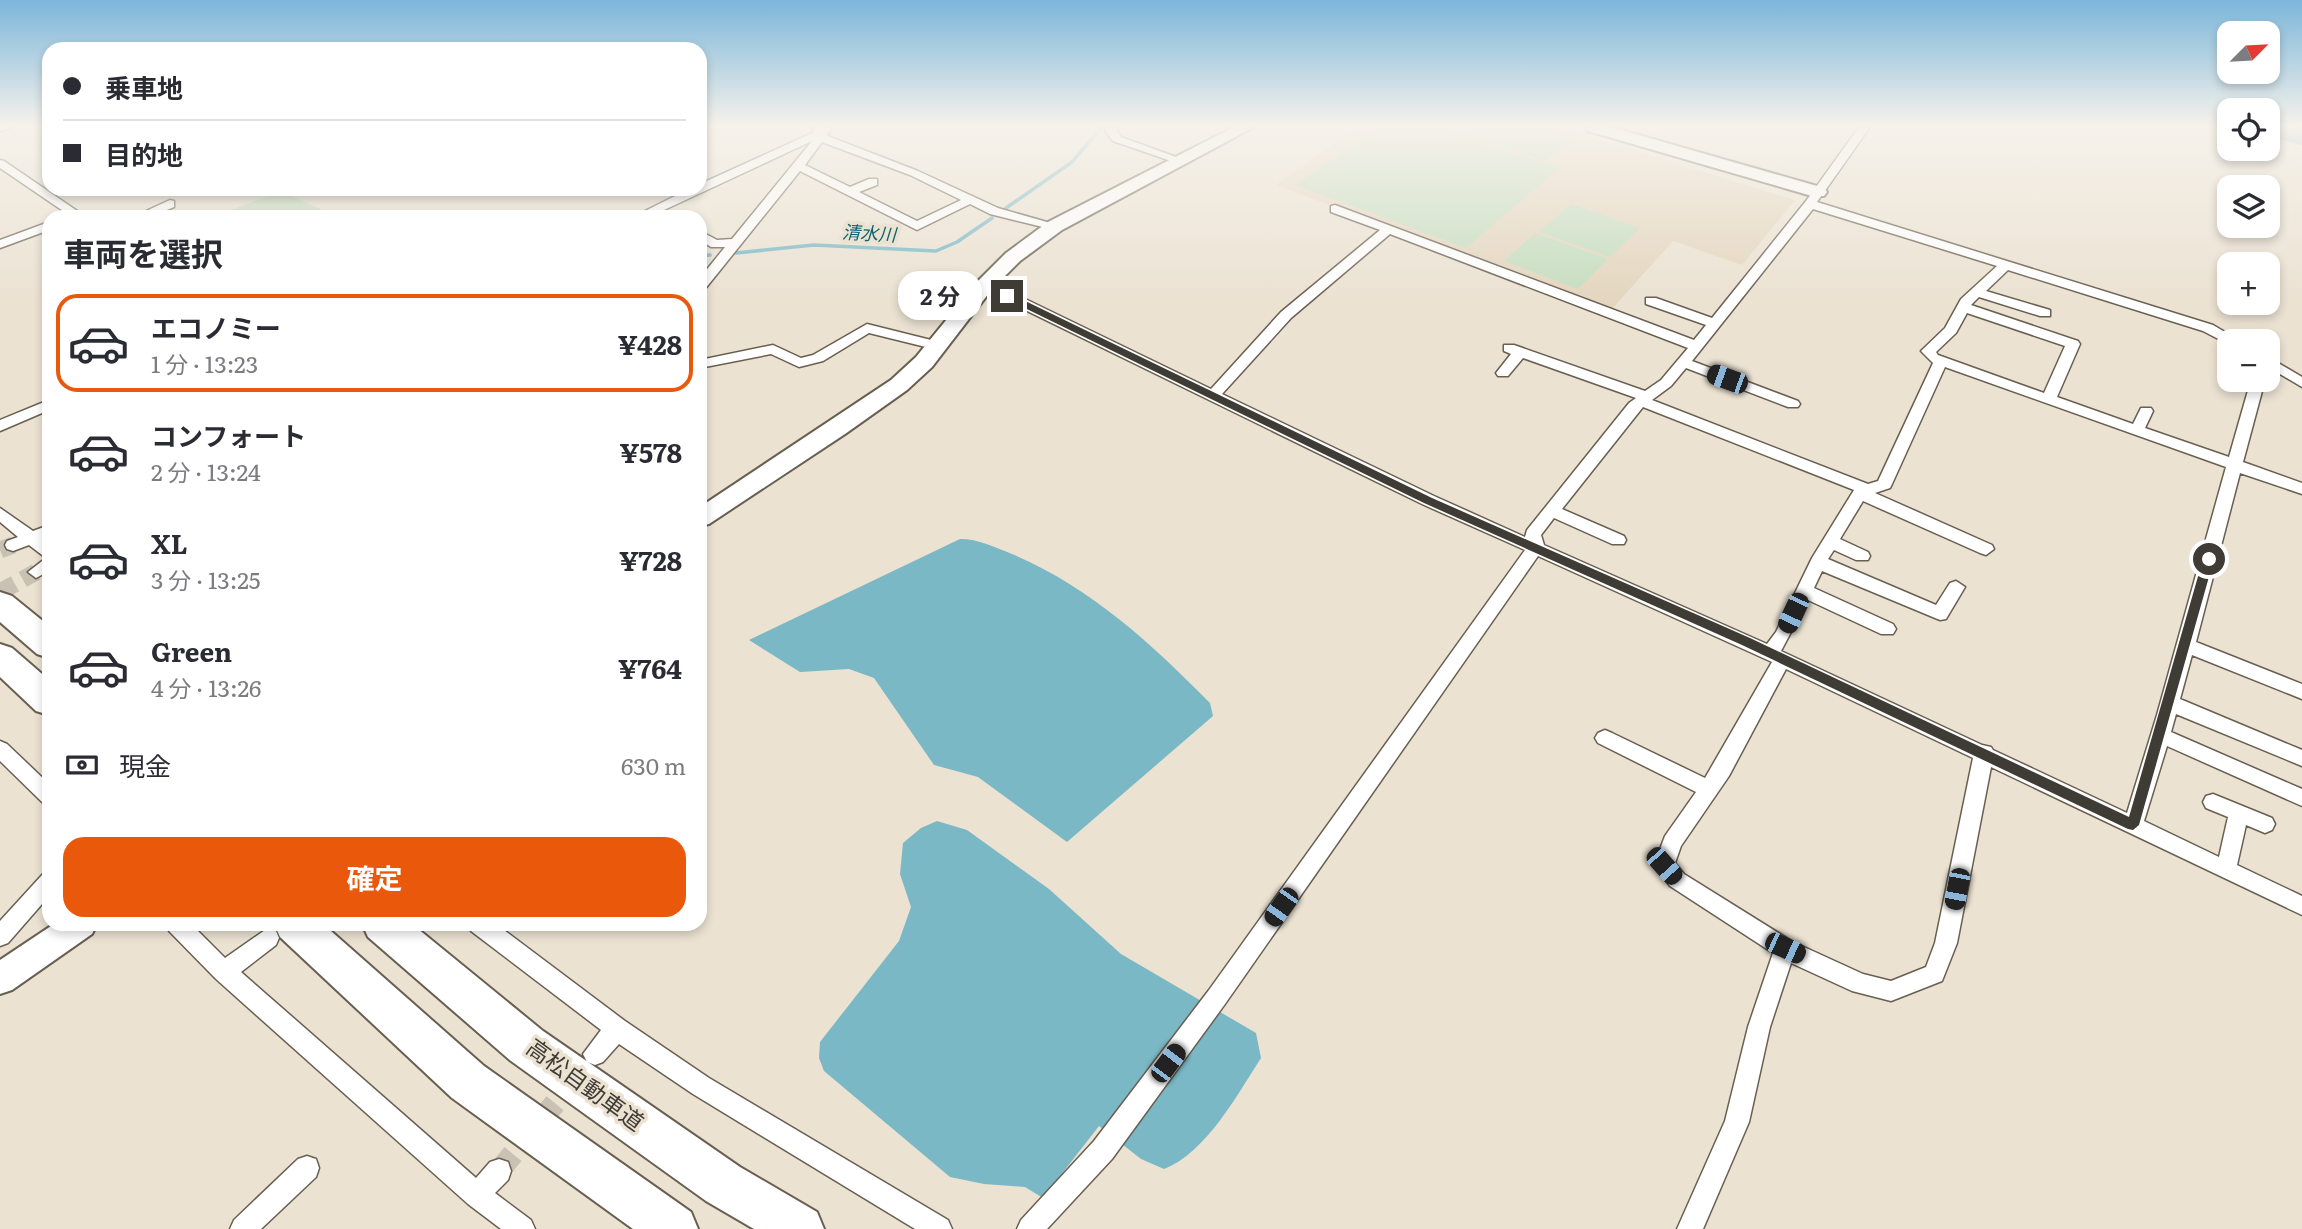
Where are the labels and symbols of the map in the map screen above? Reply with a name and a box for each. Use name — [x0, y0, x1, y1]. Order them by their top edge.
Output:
north arrow — [2217, 21, 2280, 84]
water label: 清水川 — [841, 218, 899, 248]
callout: 2 分 — [898, 272, 982, 320]
route end — [991, 280, 1023, 312]
car — [1704, 362, 1751, 396]
route start — [2193, 543, 2225, 575]
car — [1775, 590, 1812, 636]
car — [1643, 843, 1686, 889]
car — [1943, 866, 1972, 912]
car — [1261, 884, 1302, 930]
car — [1762, 930, 1809, 966]
street label: 高松自動車道 — [520, 1029, 652, 1138]
car — [1147, 1040, 1190, 1086]

